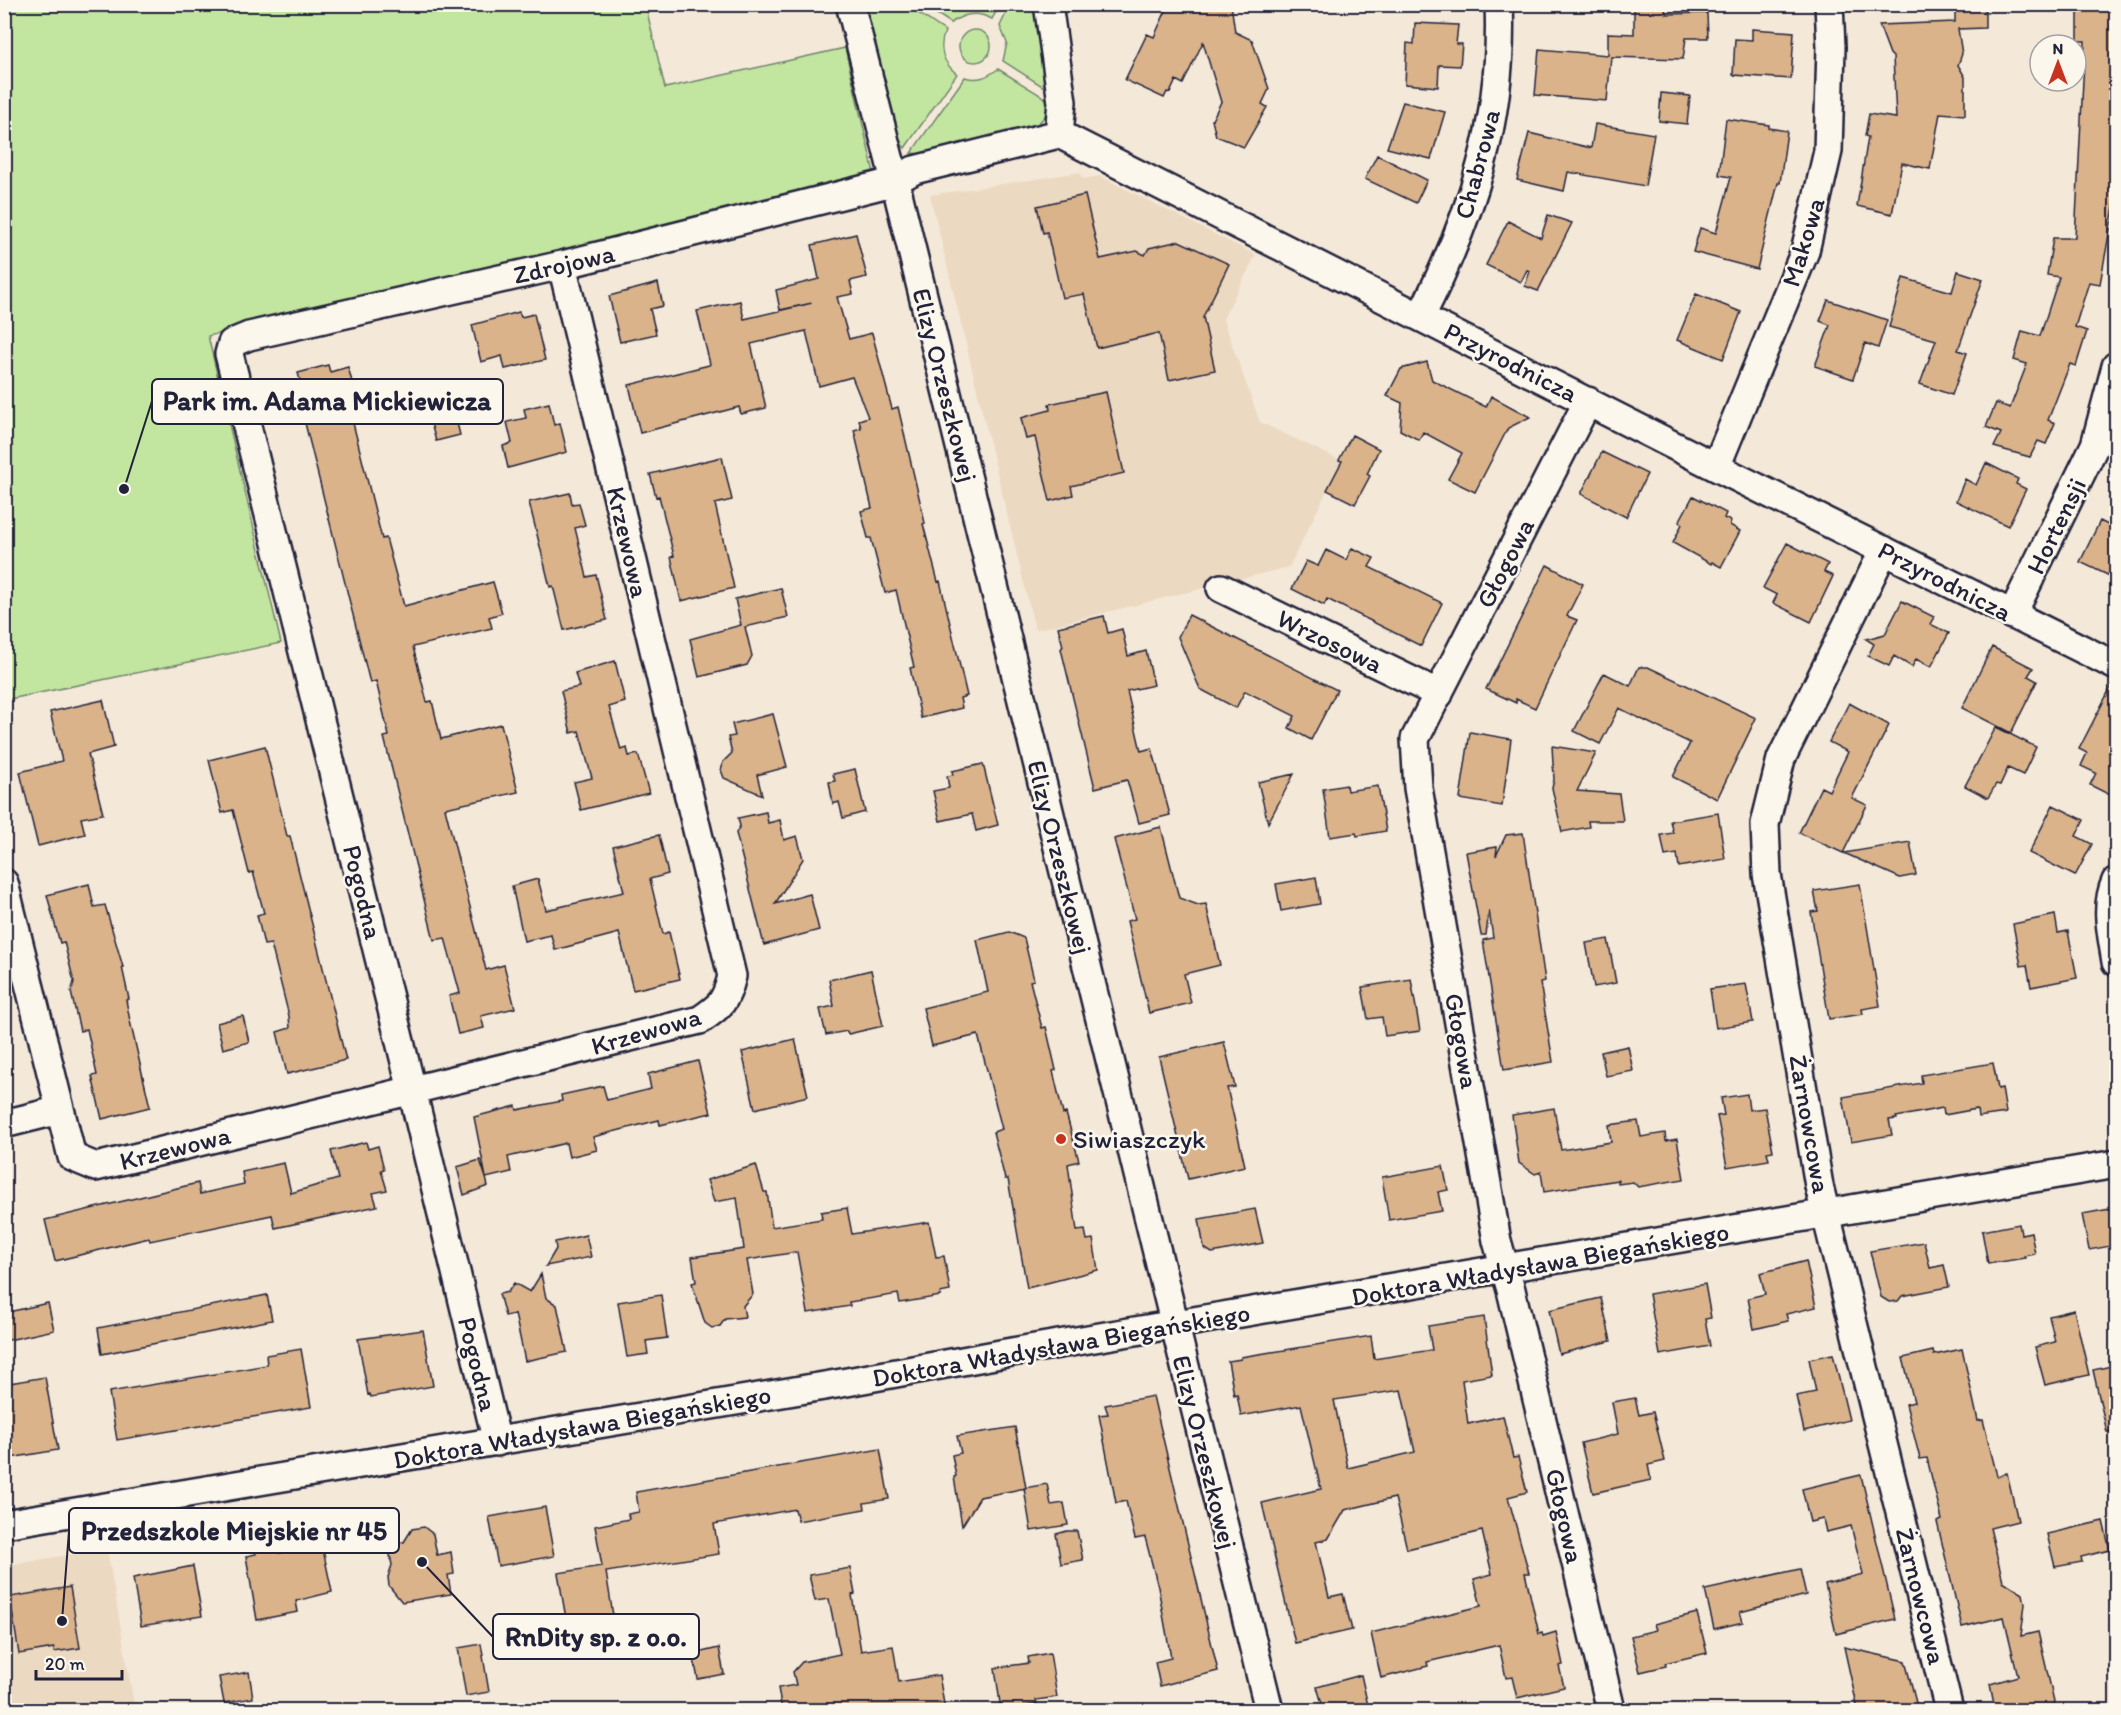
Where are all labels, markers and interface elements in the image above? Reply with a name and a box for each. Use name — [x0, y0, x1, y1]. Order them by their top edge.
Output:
north arrow — [2028, 33, 2088, 93]
text: N — [2053, 39, 2063, 58]
street label: Chabrowa — [1447, 105, 1507, 222]
street label: Makowa — [1774, 193, 1832, 291]
street label: Zdrojowa — [510, 237, 618, 291]
street label: Elizy Orzeszkowej — [905, 285, 985, 485]
street label: Przyrodnicza — [1439, 315, 1584, 410]
callout: Park im. Adama Mickiewicza — [152, 379, 503, 424]
text: Park im. Adama Mickiewicza — [163, 384, 492, 417]
street label: Hortensji — [2019, 473, 2093, 579]
street label: Krzewowa — [600, 483, 656, 601]
street label: Głogowa — [1469, 512, 1541, 613]
street label: Przyrodnicza — [1873, 534, 2018, 629]
street label: Wrzosowa — [1272, 602, 1389, 681]
street label: Elizy Orzeszkowej — [1020, 757, 1100, 957]
street label: Pogodna — [336, 842, 390, 943]
street label: Głogowa — [1438, 991, 1486, 1092]
street label: Krzewowa — [587, 1000, 705, 1062]
street label: Żarnowcowa — [1782, 1052, 1838, 1196]
street label: Krzewowa — [116, 1119, 234, 1177]
place label: Siwiaszczyk — [1073, 1123, 1206, 1155]
marker: Siwiaszczyk — [1054, 1132, 1068, 1146]
street label: Doktora Władysława Biegańskiego — [1349, 1215, 1731, 1313]
street label: Doktora Władysława Biegańskiego — [870, 1296, 1252, 1394]
street label: Pogodna — [451, 1314, 505, 1415]
street label: Elizy Orzeszkowej — [1165, 1352, 1245, 1552]
street label: Doktora Władysława Biegańskiego — [391, 1378, 773, 1476]
street label: Głogowa — [1539, 1465, 1592, 1567]
callout: Przedszkole Miejskie nr 45 — [69, 1508, 399, 1553]
text: Przedszkole Miejskie nr 45 — [81, 1514, 387, 1547]
street label: Żarnowcowa — [1889, 1524, 1954, 1668]
callout: RnDity sp. z o.o. — [493, 1614, 699, 1659]
text: RnDity sp. z o.o. — [505, 1620, 687, 1653]
scale bar — [36, 1643, 122, 1681]
text: 20 m — [45, 1653, 85, 1675]

